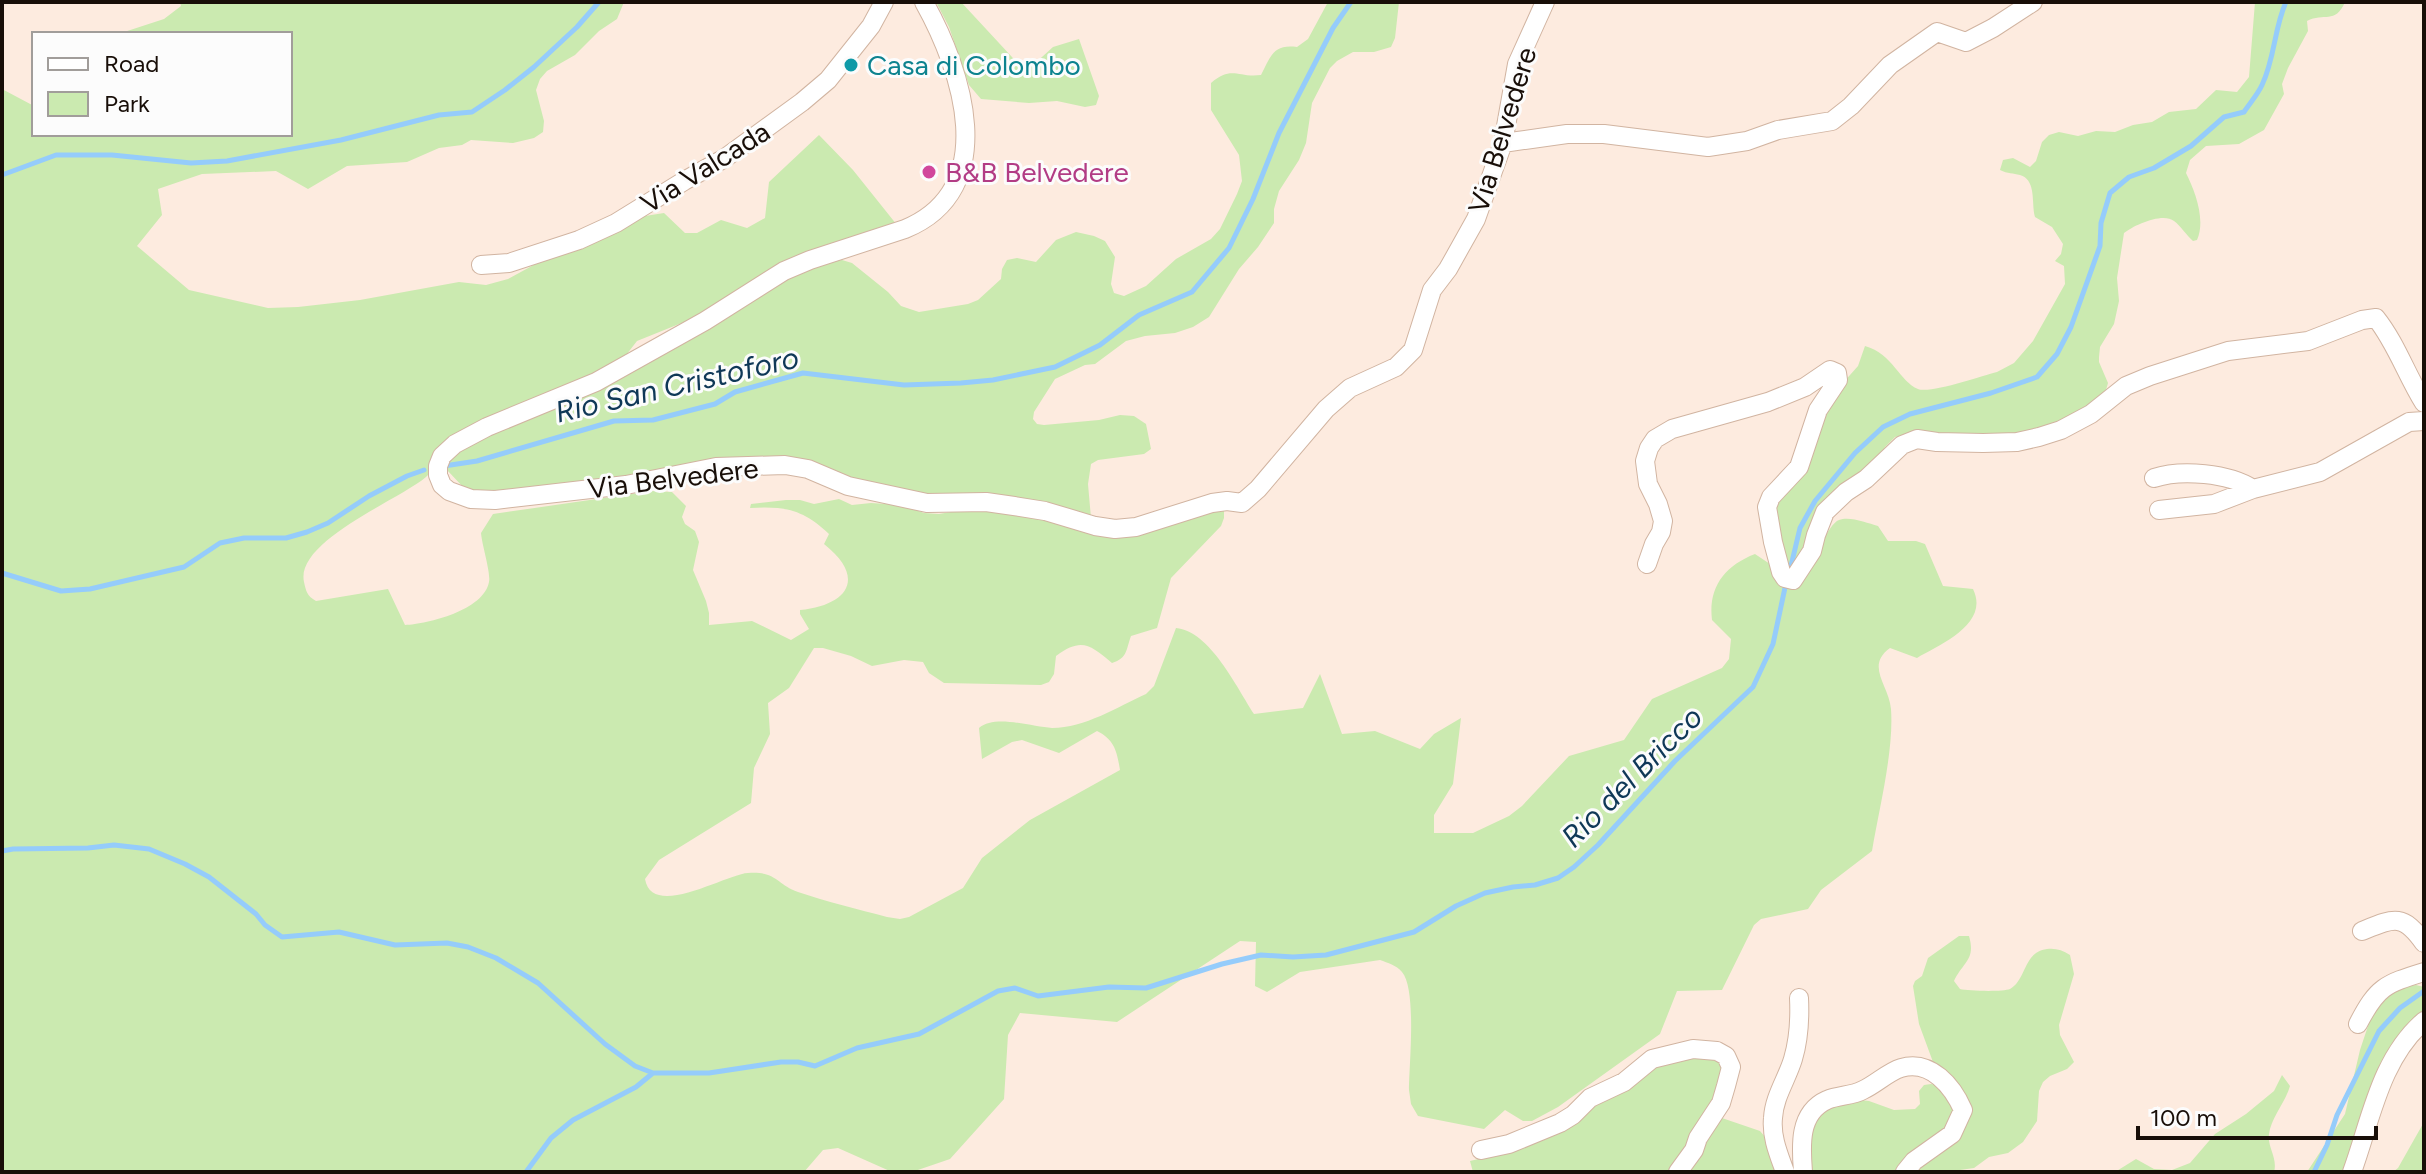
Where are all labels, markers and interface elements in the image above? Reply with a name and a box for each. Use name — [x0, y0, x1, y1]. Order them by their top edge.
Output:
legend — [32, 32, 292, 136]
street label: Via Belvedere — [1461, 43, 1543, 217]
place label: Casa di Colombo — [867, 48, 1081, 82]
text: Road — [104, 49, 159, 78]
marker: Casa di Colombo — [842, 56, 860, 74]
text: Park — [104, 89, 150, 118]
street label: Via Valcada — [634, 114, 776, 220]
place label: B&B Belvedere — [945, 155, 1129, 189]
marker: B&B Belvedere — [920, 163, 938, 181]
water label: Rio San Cristoforo — [552, 339, 802, 431]
street label: Via Belvedere — [586, 451, 760, 505]
water label: Rio del Bricco — [1553, 698, 1710, 855]
scale bar — [2138, 1090, 2376, 1140]
text: 100 m — [2150, 1103, 2217, 1132]

